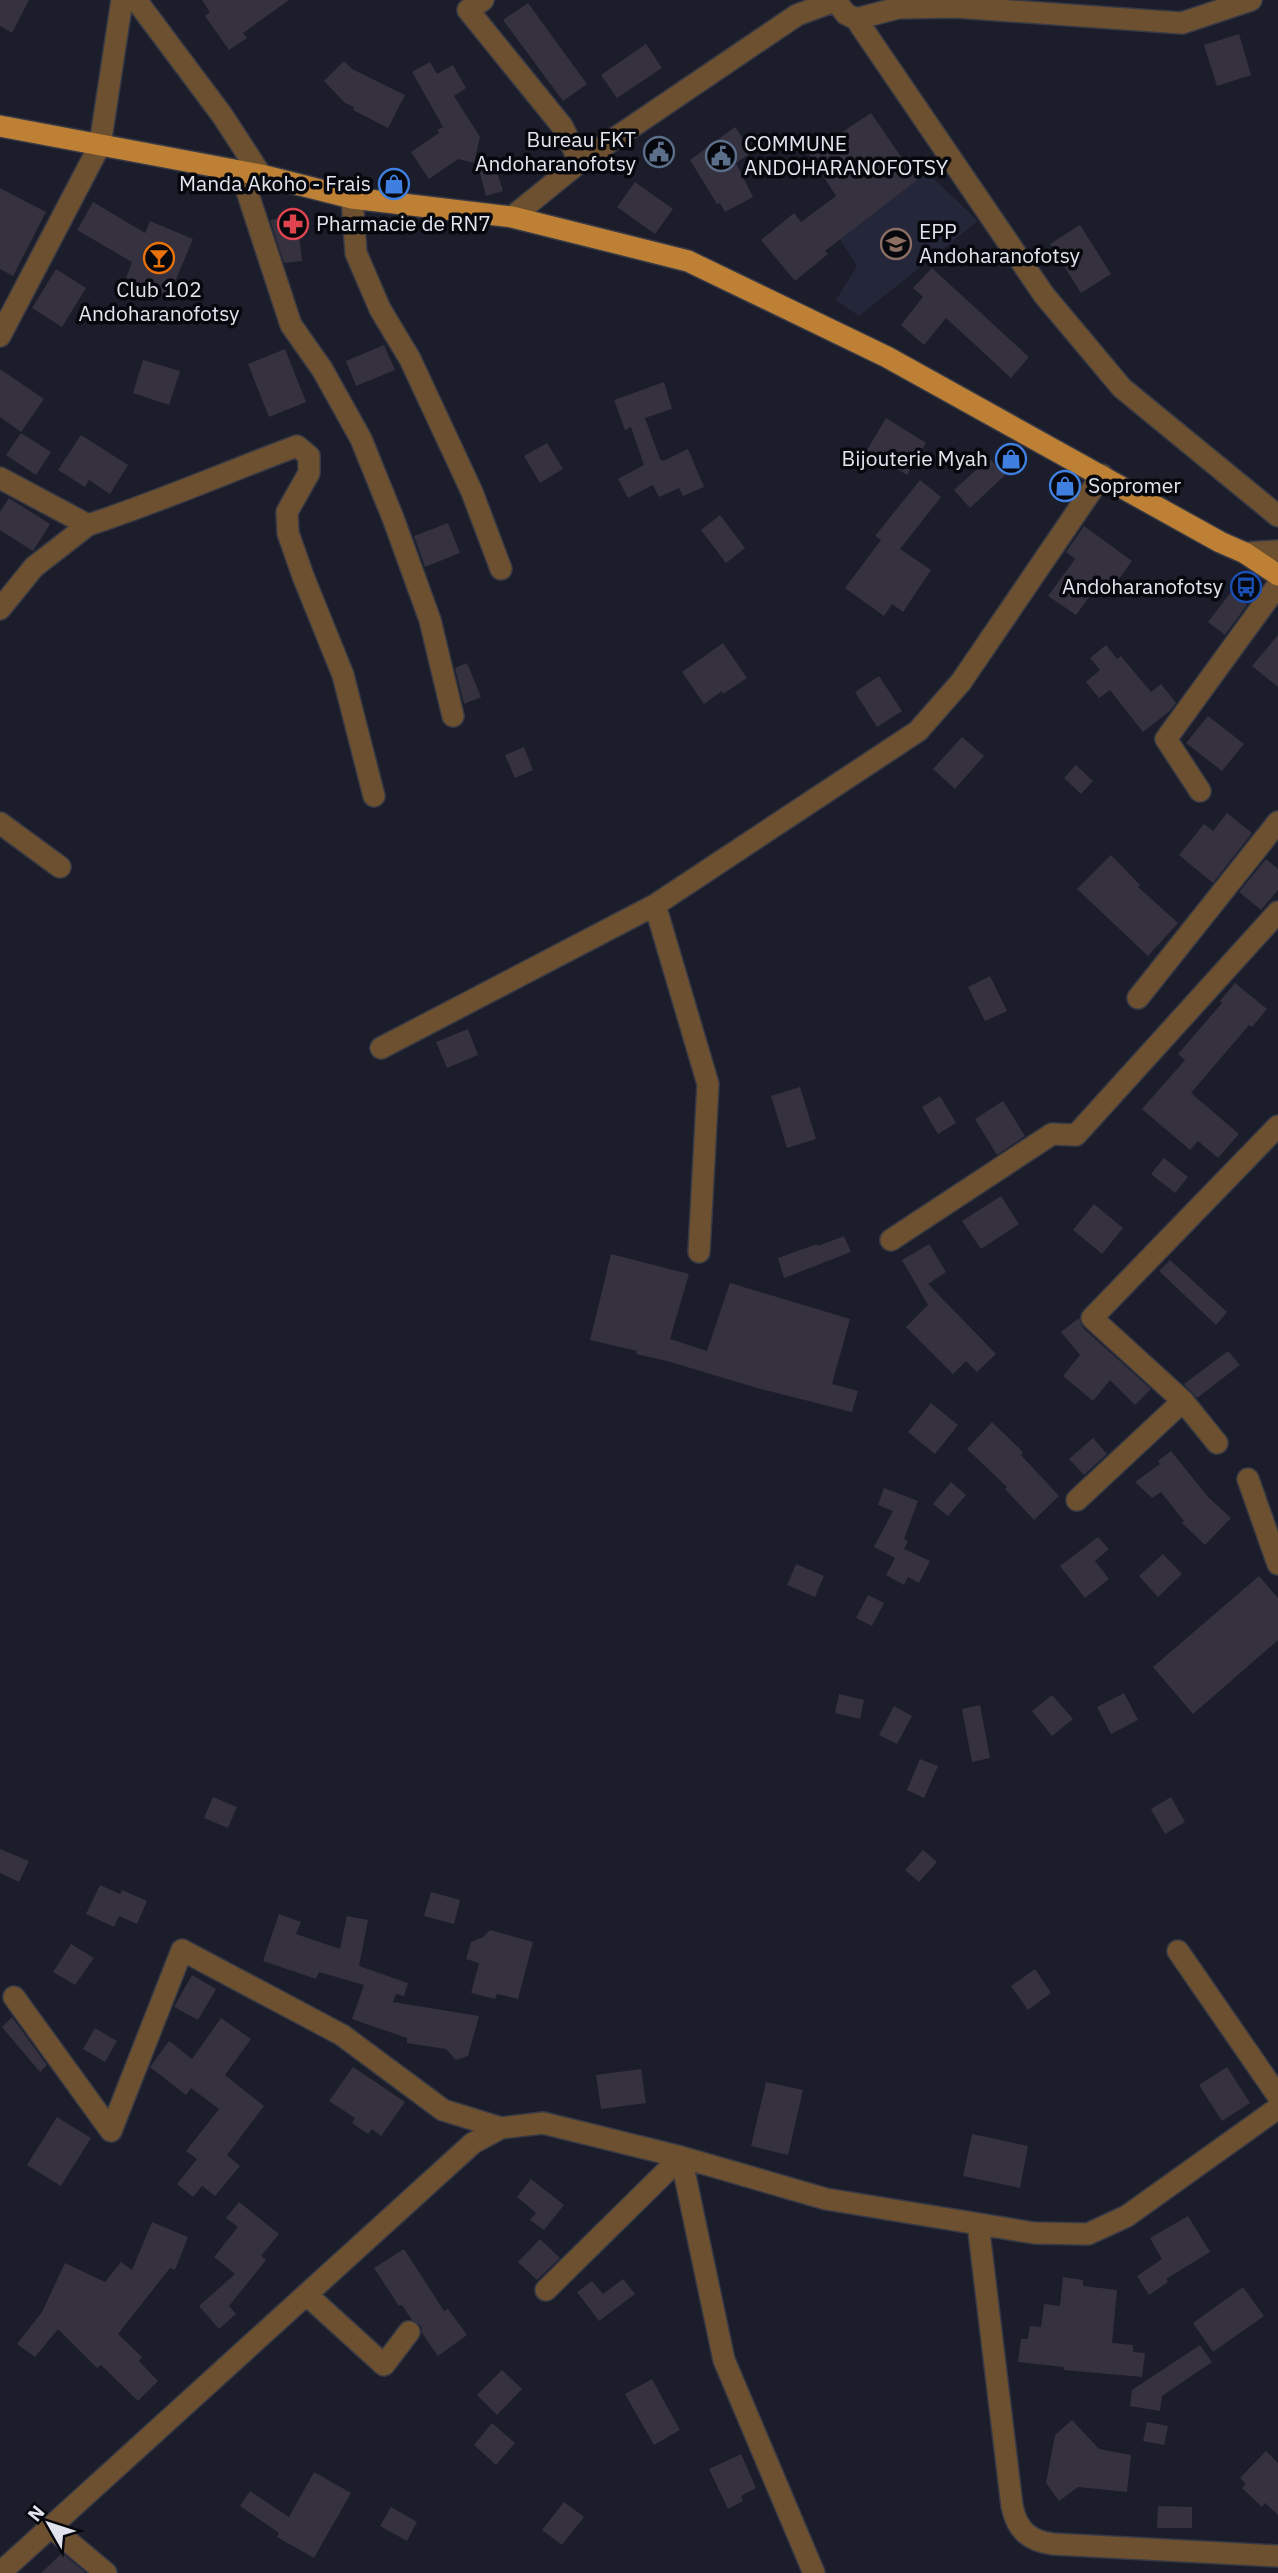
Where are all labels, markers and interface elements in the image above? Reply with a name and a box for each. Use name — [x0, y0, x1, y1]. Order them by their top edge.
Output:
place label: Bureau FKT Andoharanofotsy — [475, 125, 637, 177]
place label: COMMUNE ANDOHARANOFOTSY — [744, 129, 949, 181]
public building icon: Bureau FKT Andoharanofotsy — [642, 135, 676, 169]
public building icon: COMMUNE ANDOHARANOFOTSY — [704, 139, 738, 173]
shop icon: Manda Akoho - Frais — [377, 167, 411, 201]
place label: Manda Akoho - Frais — [179, 169, 371, 197]
pharmacy icon: Pharmacie de RN7 — [276, 207, 310, 241]
place label: Pharmacie de RN7 — [316, 209, 491, 237]
place label: EPP Andoharanofotsy — [919, 217, 1081, 269]
school or university icon: EPP Andoharanofotsy — [879, 227, 913, 261]
bar icon: Club 102 Andoharanofotsy — [142, 241, 176, 275]
place label: Club 102 Andoharanofotsy — [78, 275, 240, 327]
shop icon: Bijouterie Myah — [994, 442, 1028, 476]
place label: Bijouterie Myah — [841, 444, 988, 472]
shop icon: Sopromer — [1048, 469, 1082, 503]
place label: Sopromer — [1088, 471, 1181, 499]
bus stop icon: Andoharanofotsy — [1229, 570, 1263, 604]
place label: Andoharanofotsy — [1062, 572, 1224, 600]
north arrow — [14, 2489, 84, 2559]
text: N — [22, 2500, 49, 2526]

